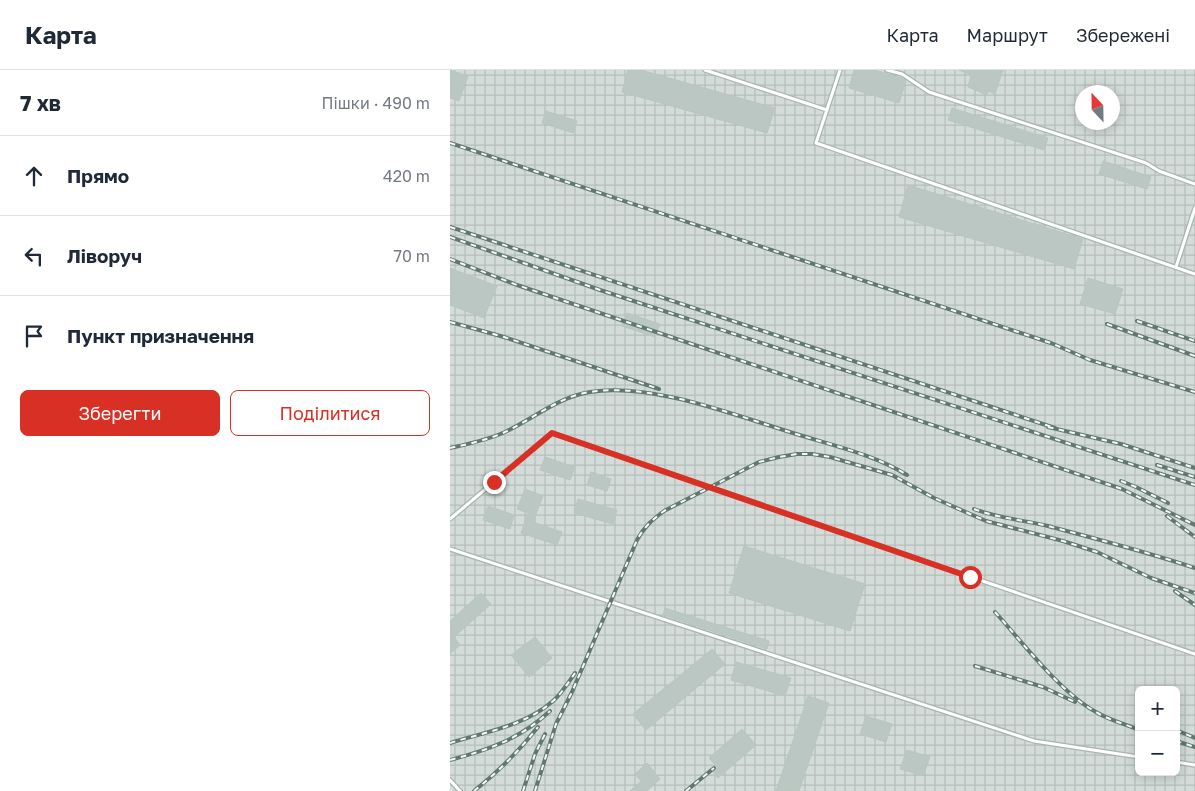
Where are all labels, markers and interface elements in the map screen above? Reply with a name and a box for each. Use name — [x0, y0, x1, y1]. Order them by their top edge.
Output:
text: Карта — [25, 20, 97, 49]
text: Карта — [886, 24, 939, 46]
text: Маршрут — [967, 24, 1048, 46]
text: Збережені — [1076, 24, 1170, 46]
north arrow — [1075, 85, 1120, 130]
text: 7 хв — [20, 90, 61, 116]
text: Пішки · 490 m — [321, 93, 430, 113]
icon: ahead — [20, 162, 48, 190]
text: Прямо — [67, 164, 129, 187]
text: 420 m — [383, 166, 430, 186]
icon: left — [20, 242, 48, 270]
text: Ліворуч — [67, 244, 142, 267]
text: 70 m — [393, 246, 430, 266]
icon: arrive — [20, 322, 48, 350]
text: Пункт призначення — [67, 324, 254, 347]
button: Зберегти — [20, 390, 220, 436]
button: Поділитися — [230, 390, 430, 436]
route end — [483, 471, 506, 494]
route start — [959, 566, 982, 589]
map controls — [1135, 686, 1180, 776]
button: + — [1135, 686, 1180, 731]
button: − — [1135, 731, 1180, 776]

